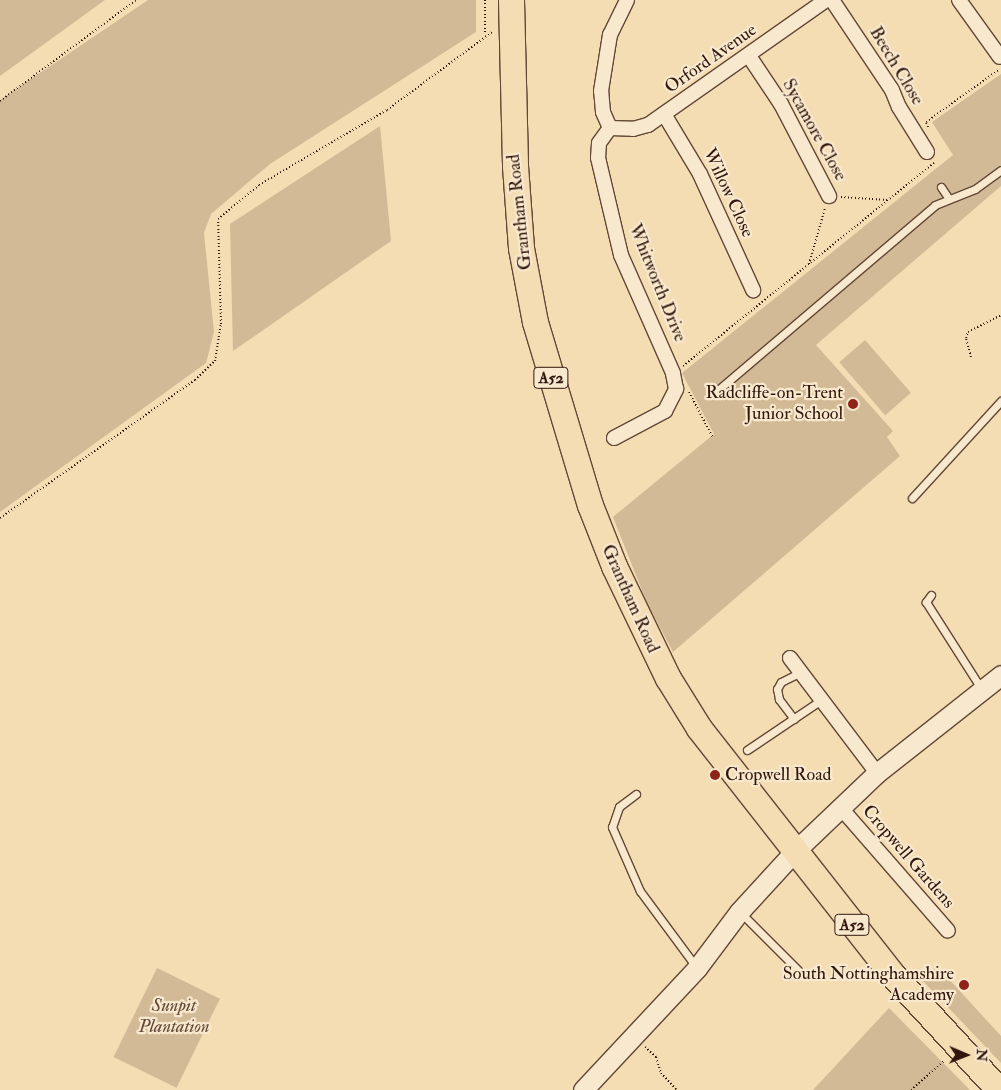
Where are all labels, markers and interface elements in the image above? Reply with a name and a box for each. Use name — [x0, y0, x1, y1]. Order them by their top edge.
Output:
street label: Orford Avenue — [661, 19, 761, 99]
street label: Beech Close — [864, 23, 928, 109]
street label: Sycamore Close — [777, 75, 851, 185]
street label: Willow Close — [698, 145, 758, 241]
street label: Grantham Road — [503, 153, 537, 271]
street label: Whitworth Drive — [624, 221, 690, 345]
road number: A52 — [532, 364, 570, 392]
place label: Radcliffe-on-Trent Junior School — [706, 383, 843, 426]
marker: Radcliffe-on-Trent Junior School — [847, 398, 859, 410]
street label: Grantham Road — [596, 541, 664, 657]
place label: Cropwell Road — [725, 764, 831, 786]
marker: Cropwell Road — [709, 769, 721, 781]
street label: Cropwell Gardens — [857, 801, 959, 913]
road number: A52 — [833, 912, 871, 938]
place label: South Nottinghamshire Academy — [783, 964, 954, 1006]
marker: South Nottinghamshire Academy — [958, 979, 970, 991]
park label: Sunpit Plantation — [139, 996, 209, 1038]
north arrow — [941, 1030, 991, 1080]
text: N — [973, 1049, 990, 1062]

